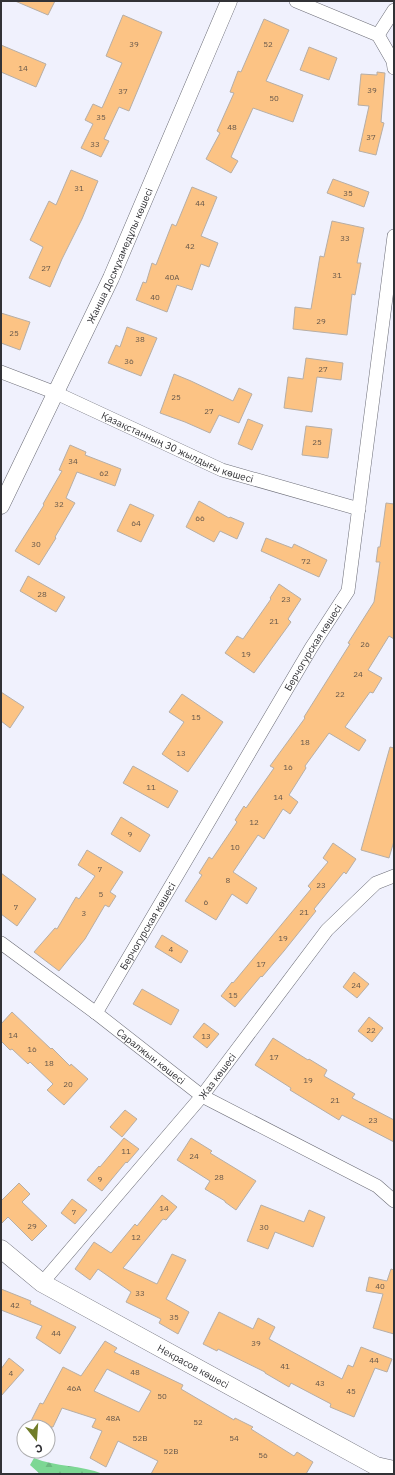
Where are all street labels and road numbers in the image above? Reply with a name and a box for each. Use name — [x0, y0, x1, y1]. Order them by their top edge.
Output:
street label: Жанша Досмұхамедұлы көшесі — [84, 186, 156, 326]
street label: Қазақстанның 30 жылдығы көшесі — [99, 409, 255, 486]
street label: Берчогурская көшесі — [281, 602, 345, 693]
street label: Берчогурская көшесі — [117, 880, 179, 972]
street label: Саралжын көшесі — [114, 1026, 188, 1087]
street label: Жаз көшесі — [196, 1051, 239, 1102]
street label: Некрасов көшесі — [155, 1342, 231, 1391]

